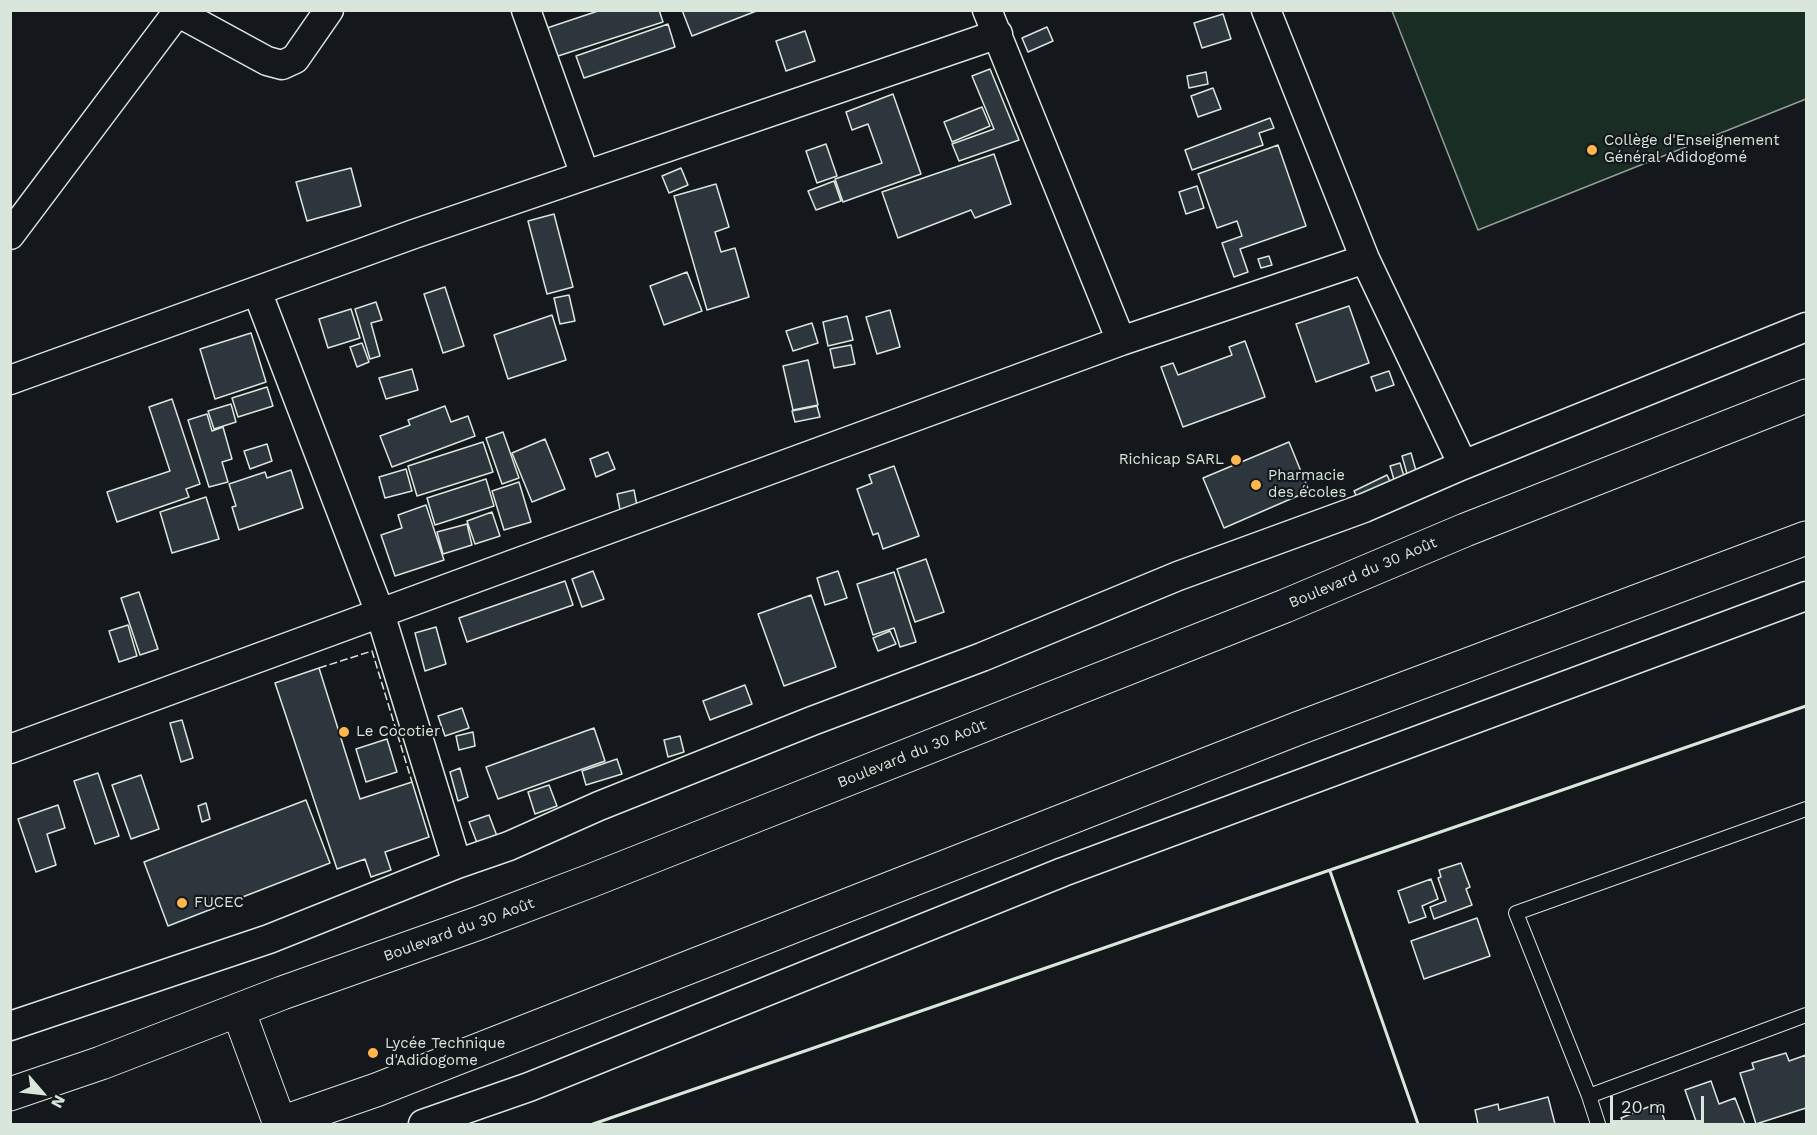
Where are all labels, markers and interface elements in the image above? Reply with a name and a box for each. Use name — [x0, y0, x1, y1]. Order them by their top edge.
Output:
place label: Collège d'Enseignement Général Adidogomé — [1604, 132, 1780, 167]
marker: Collège d'Enseignement Général Adidogomé — [1585, 143, 1599, 157]
place label: Richicap SARL — [1119, 451, 1224, 469]
marker: Richicap SARL — [1229, 453, 1243, 467]
place label: Pharmacie des écoles — [1268, 467, 1346, 502]
marker: Pharmacie des écoles — [1249, 478, 1263, 492]
street label: Boulevard du 30 Août — [1286, 534, 1440, 612]
street label: Boulevard du 30 Août — [835, 716, 989, 792]
place label: Le Cocotier — [356, 723, 440, 741]
marker: Le Cocotier — [337, 725, 351, 739]
place label: FUCEC — [194, 894, 244, 912]
street label: Boulevard du 30 Août — [381, 894, 537, 966]
marker: FUCEC — [175, 896, 189, 910]
place label: Lycée Technique d'Adidogome — [385, 1035, 506, 1070]
marker: Lycée Technique d'Adidogome — [366, 1046, 380, 1060]
north arrow — [12, 1063, 72, 1123]
scale bar — [1613, 1084, 1708, 1122]
text: N — [47, 1092, 70, 1111]
text: 20 m — [1621, 1096, 1666, 1117]

